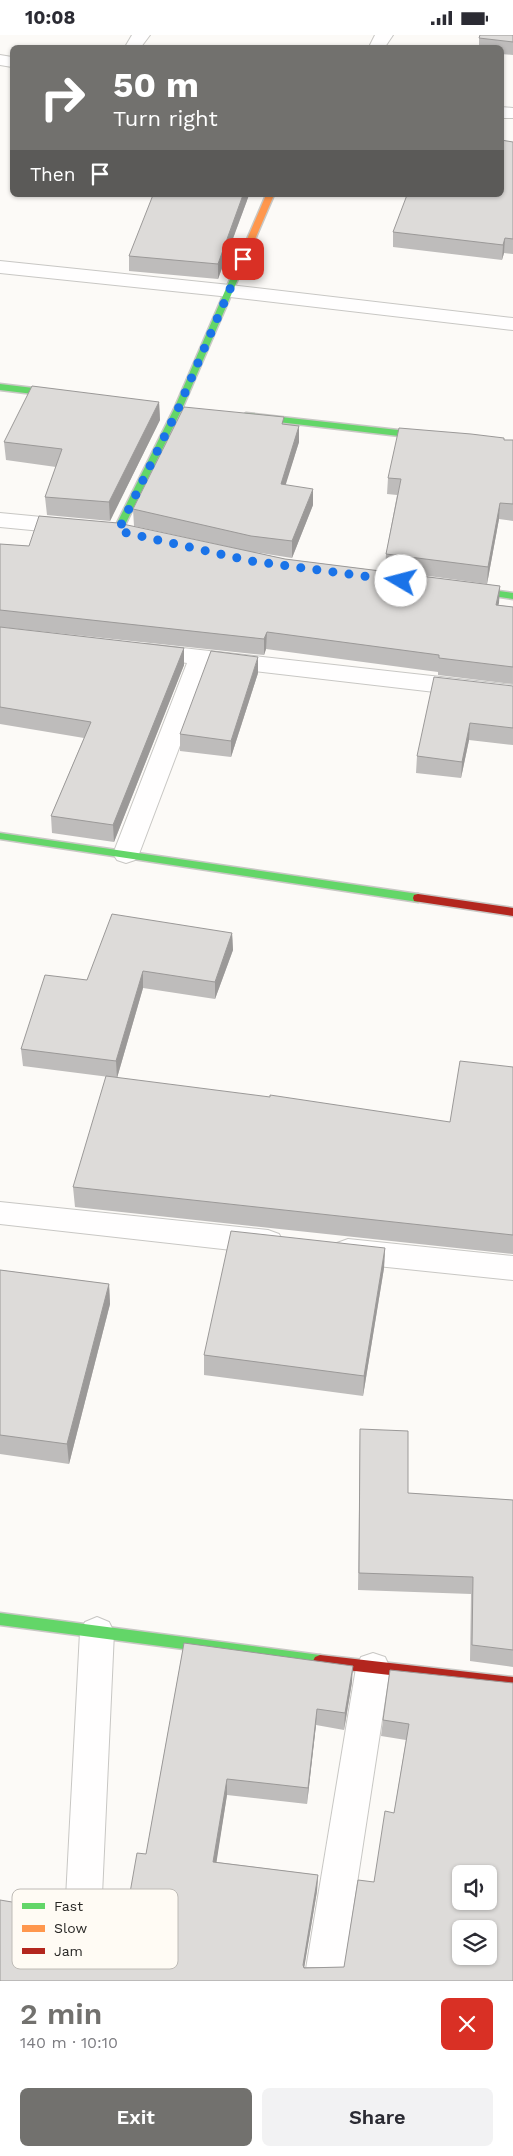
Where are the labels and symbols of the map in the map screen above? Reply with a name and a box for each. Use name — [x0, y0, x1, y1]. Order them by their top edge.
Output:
pin — [222, 238, 264, 280]
position arrow — [374, 554, 426, 606]
legend — [12, 1889, 178, 1969]
text: Fast — [54, 1898, 83, 1914]
text: Slow — [54, 1920, 87, 1936]
text: Jam — [54, 1943, 83, 1959]

